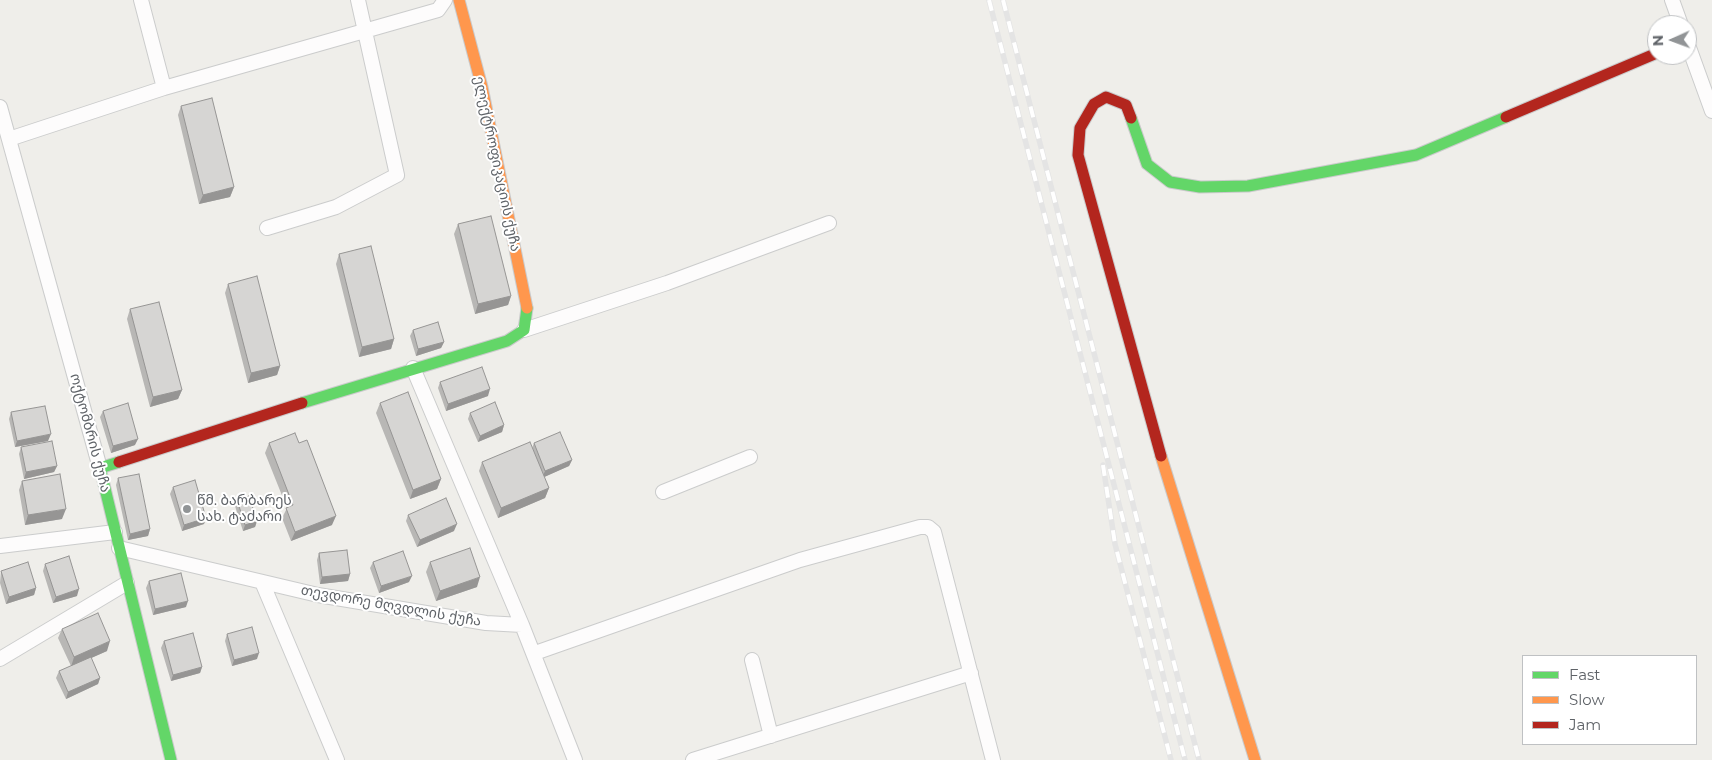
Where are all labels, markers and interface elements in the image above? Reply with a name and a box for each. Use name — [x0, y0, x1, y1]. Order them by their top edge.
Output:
north arrow — [1647, 15, 1697, 65]
text: N — [1649, 35, 1667, 46]
street label: ელექტროფიკაციის ქუჩა — [470, 75, 524, 253]
street label: ოქტომბრის ქუჩა — [66, 372, 114, 494]
place label: წმ. ბარბარეს სახ. ტაძარი — [197, 493, 292, 526]
marker: წმ. ბარბარეს სახ. ტაძარი — [181, 503, 193, 515]
street label: თევდორე მღვდლის ქუჩა — [299, 582, 483, 630]
legend — [1522, 655, 1697, 745]
text: Fast — [1569, 665, 1600, 684]
text: Slow — [1569, 690, 1605, 709]
text: Jam — [1569, 715, 1601, 734]

